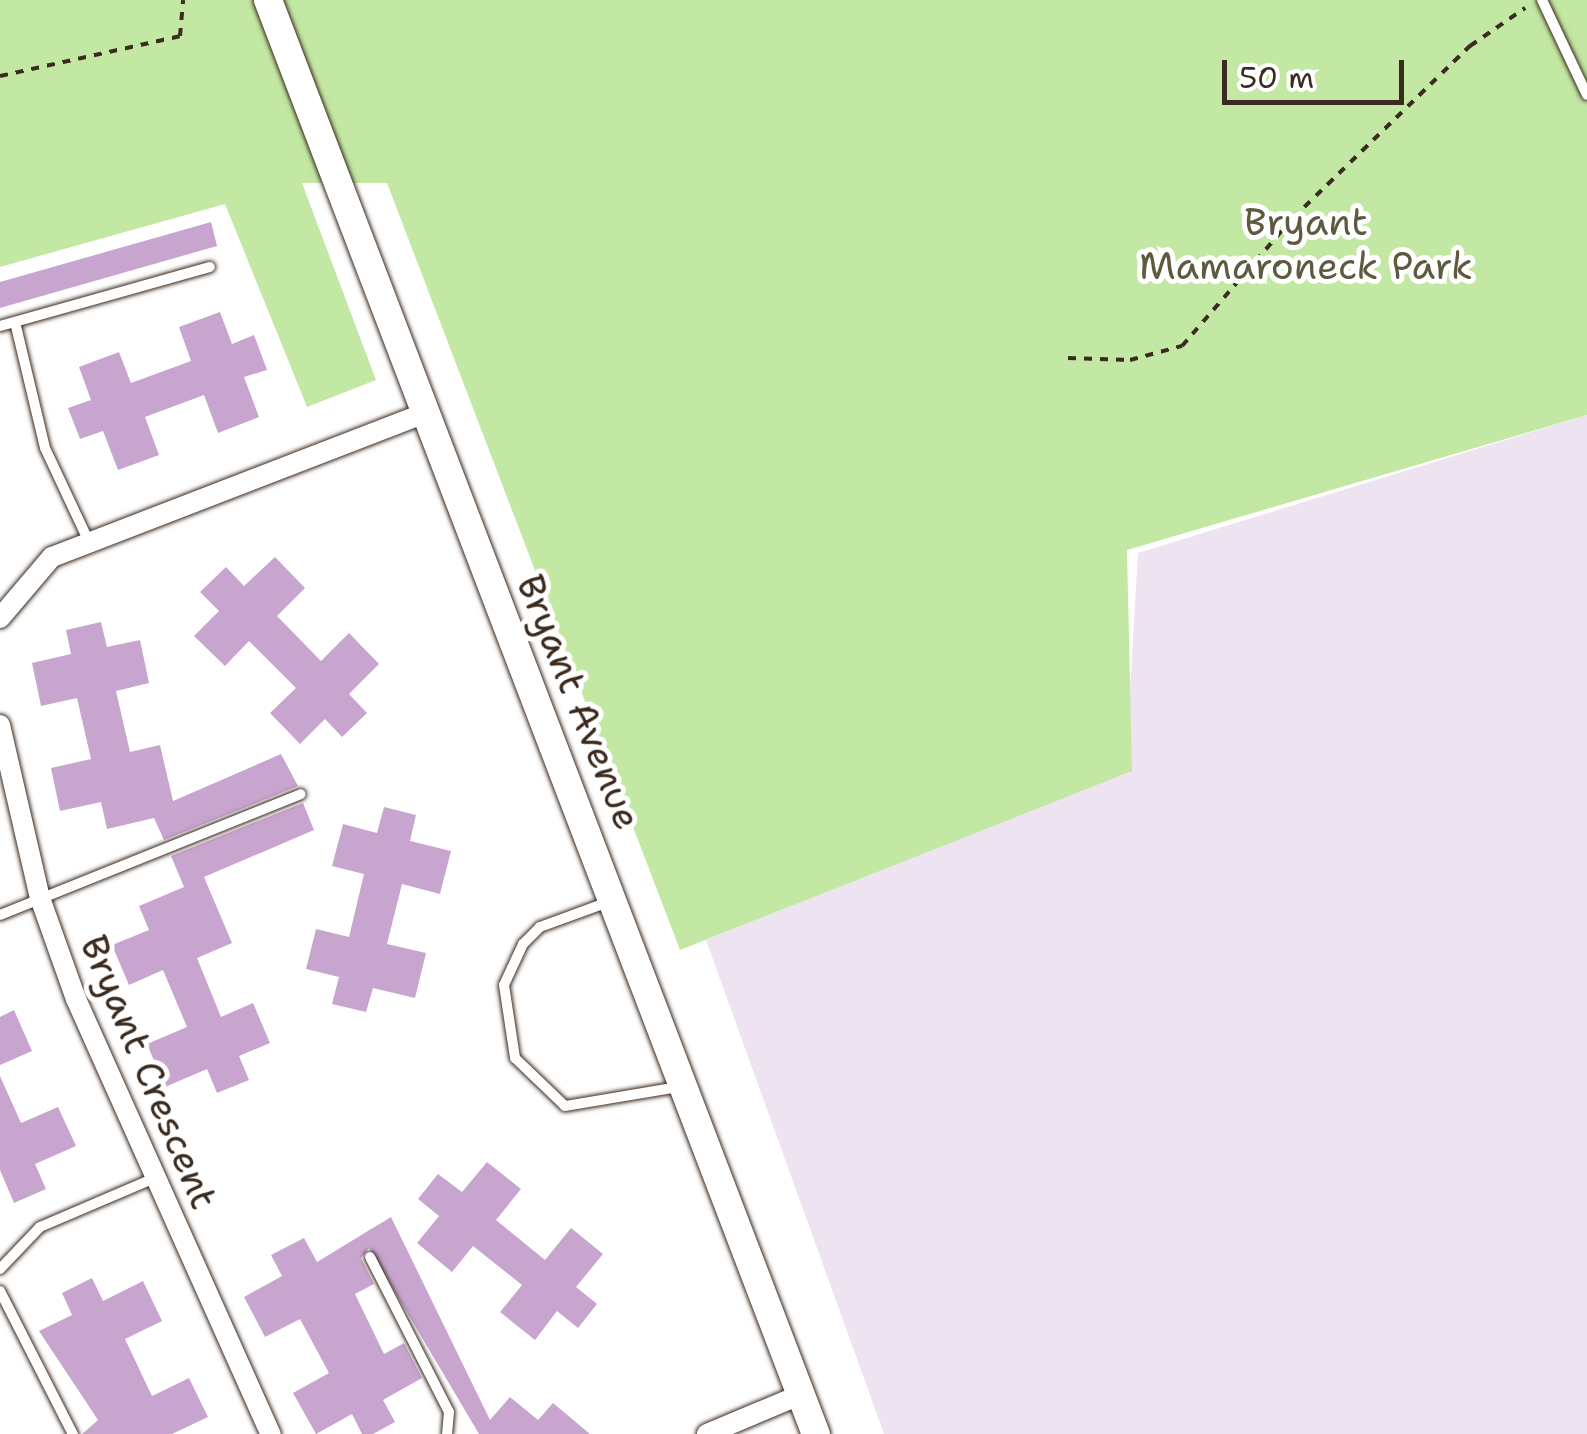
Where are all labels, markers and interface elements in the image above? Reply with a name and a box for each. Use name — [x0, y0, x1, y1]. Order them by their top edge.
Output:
scale bar — [1227, 40, 1410, 102]
text: 50 m — [1239, 57, 1314, 98]
park label: Bryant Mamaroneck Park — [1139, 199, 1473, 288]
street label: Bryant Avenue — [507, 568, 651, 836]
street label: Bryant Crescent — [71, 928, 227, 1216]

